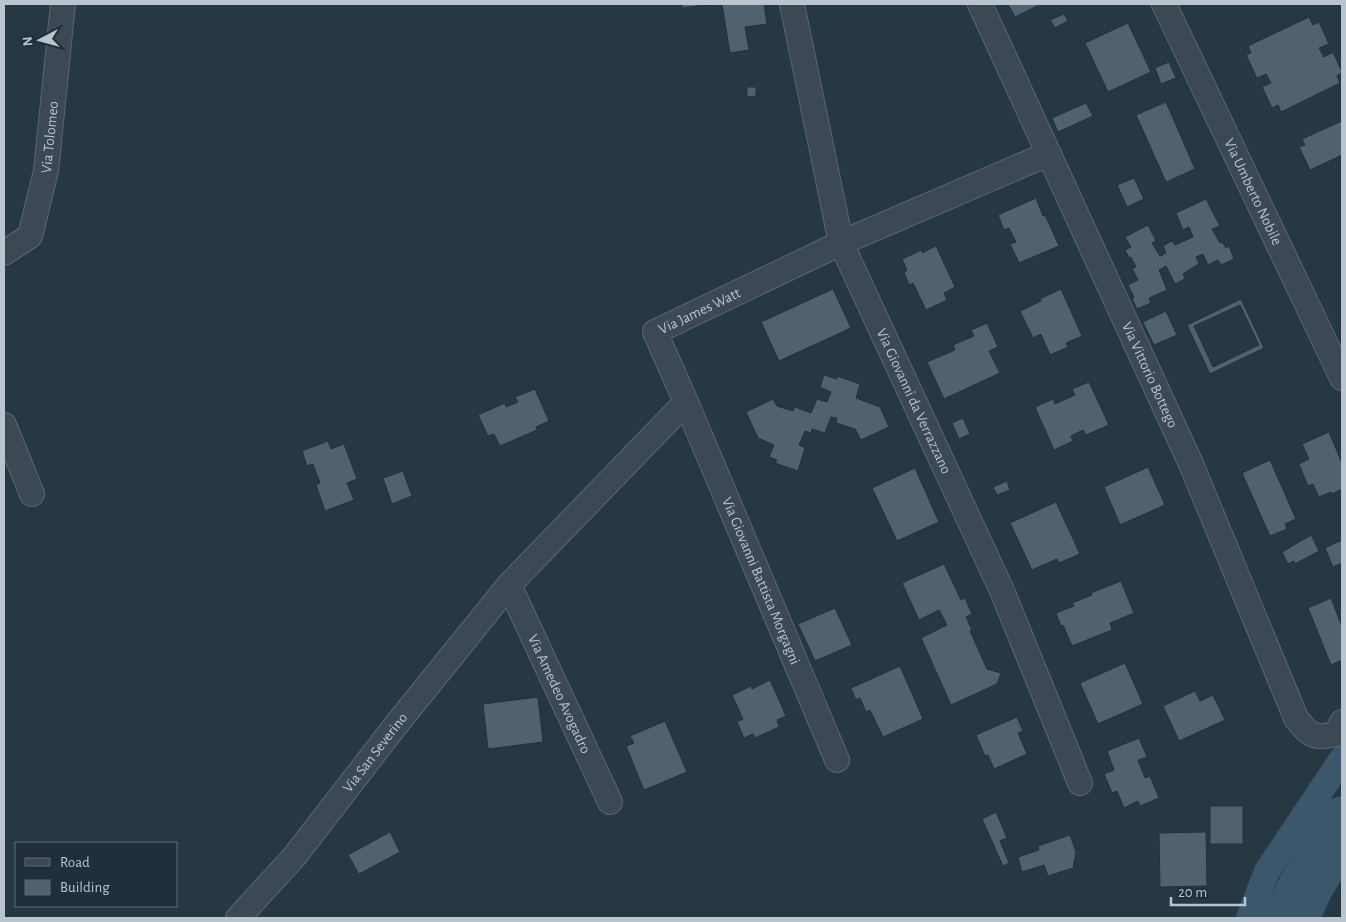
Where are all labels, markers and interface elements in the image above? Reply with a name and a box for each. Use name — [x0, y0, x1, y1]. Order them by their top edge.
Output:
north arrow — [15, 15, 65, 65]
text: N — [21, 36, 36, 47]
street label: Via Tolomeo — [38, 100, 61, 174]
street label: Via Umberto Nobile — [1222, 136, 1285, 247]
street label: Via James Watt — [656, 285, 743, 337]
street label: Via Vittorio Bottego — [1119, 320, 1181, 430]
street label: Via Giovanni da Verrazzano — [874, 326, 954, 476]
street label: Via Giovanni Battista Morgagni — [719, 495, 803, 667]
street label: Via Amedeo Avogadro — [526, 632, 594, 756]
street label: Via San Severino — [340, 710, 410, 795]
legend — [15, 842, 178, 907]
text: Road — [60, 855, 90, 870]
scale bar — [1171, 874, 1245, 906]
text: Building — [60, 880, 110, 895]
text: 20 m — [1178, 885, 1207, 900]

